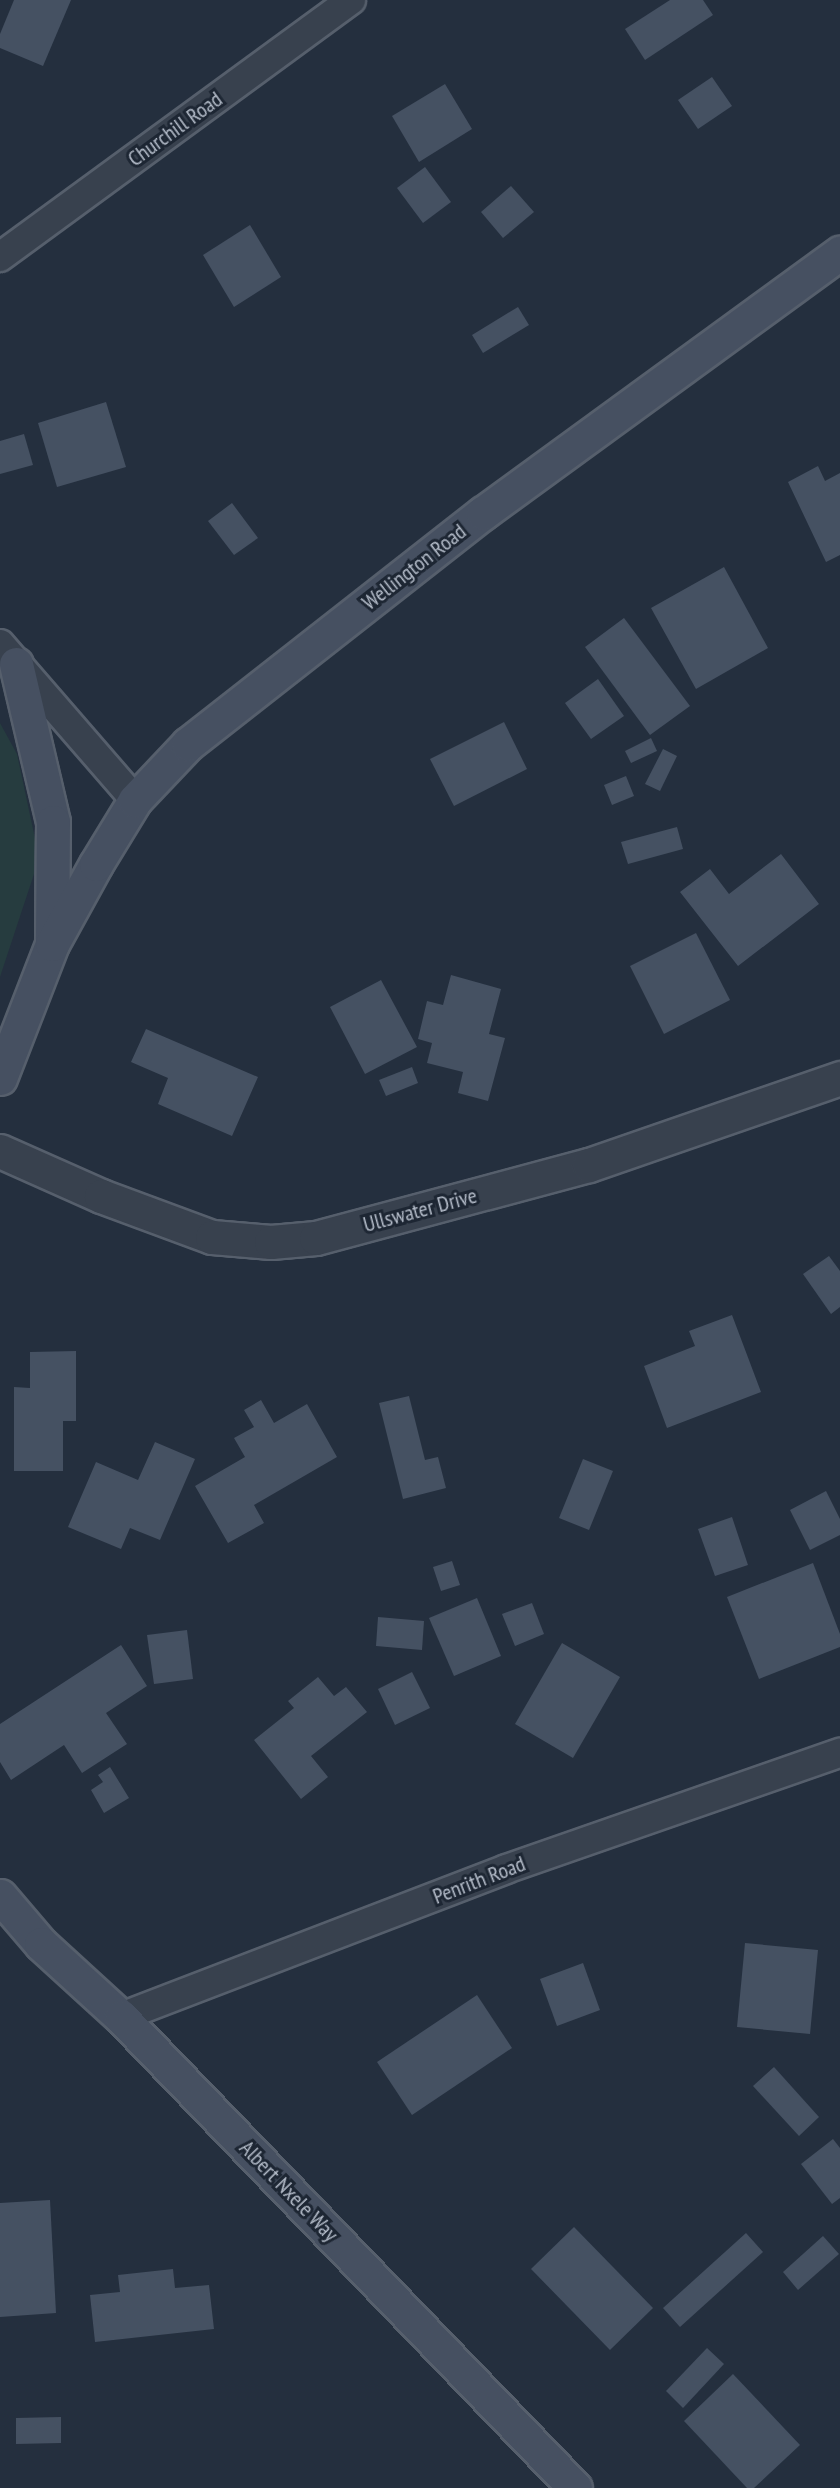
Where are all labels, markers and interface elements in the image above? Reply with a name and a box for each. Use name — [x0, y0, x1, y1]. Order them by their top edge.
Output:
street label: Churchill Road — [123, 86, 227, 172]
street label: Wellington Road — [357, 518, 471, 616]
street label: Ullswater Drive — [360, 1182, 480, 1238]
street label: Penrith Road — [429, 1850, 529, 1910]
street label: Albert Nxele Way — [234, 2135, 344, 2247]

